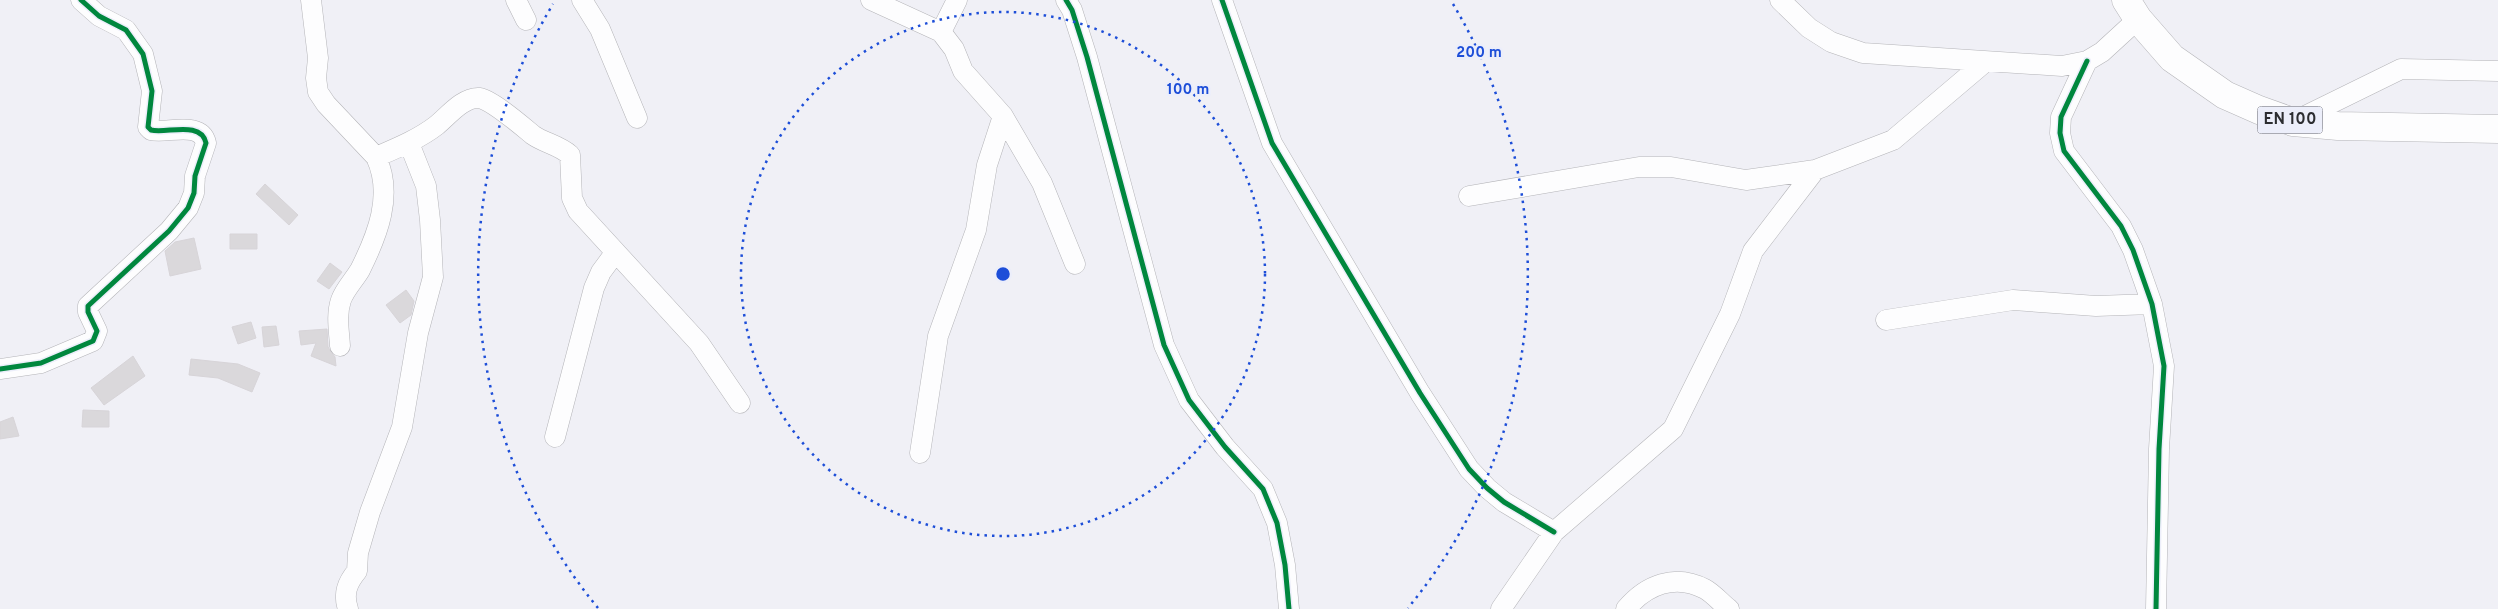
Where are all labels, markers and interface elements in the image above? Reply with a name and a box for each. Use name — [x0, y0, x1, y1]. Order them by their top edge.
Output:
text: 200 m — [1456, 44, 1502, 63]
text: 100 m — [1167, 81, 1209, 100]
road number: EN 100 — [2258, 106, 2322, 134]
centre of rings — [994, 265, 1012, 283]

